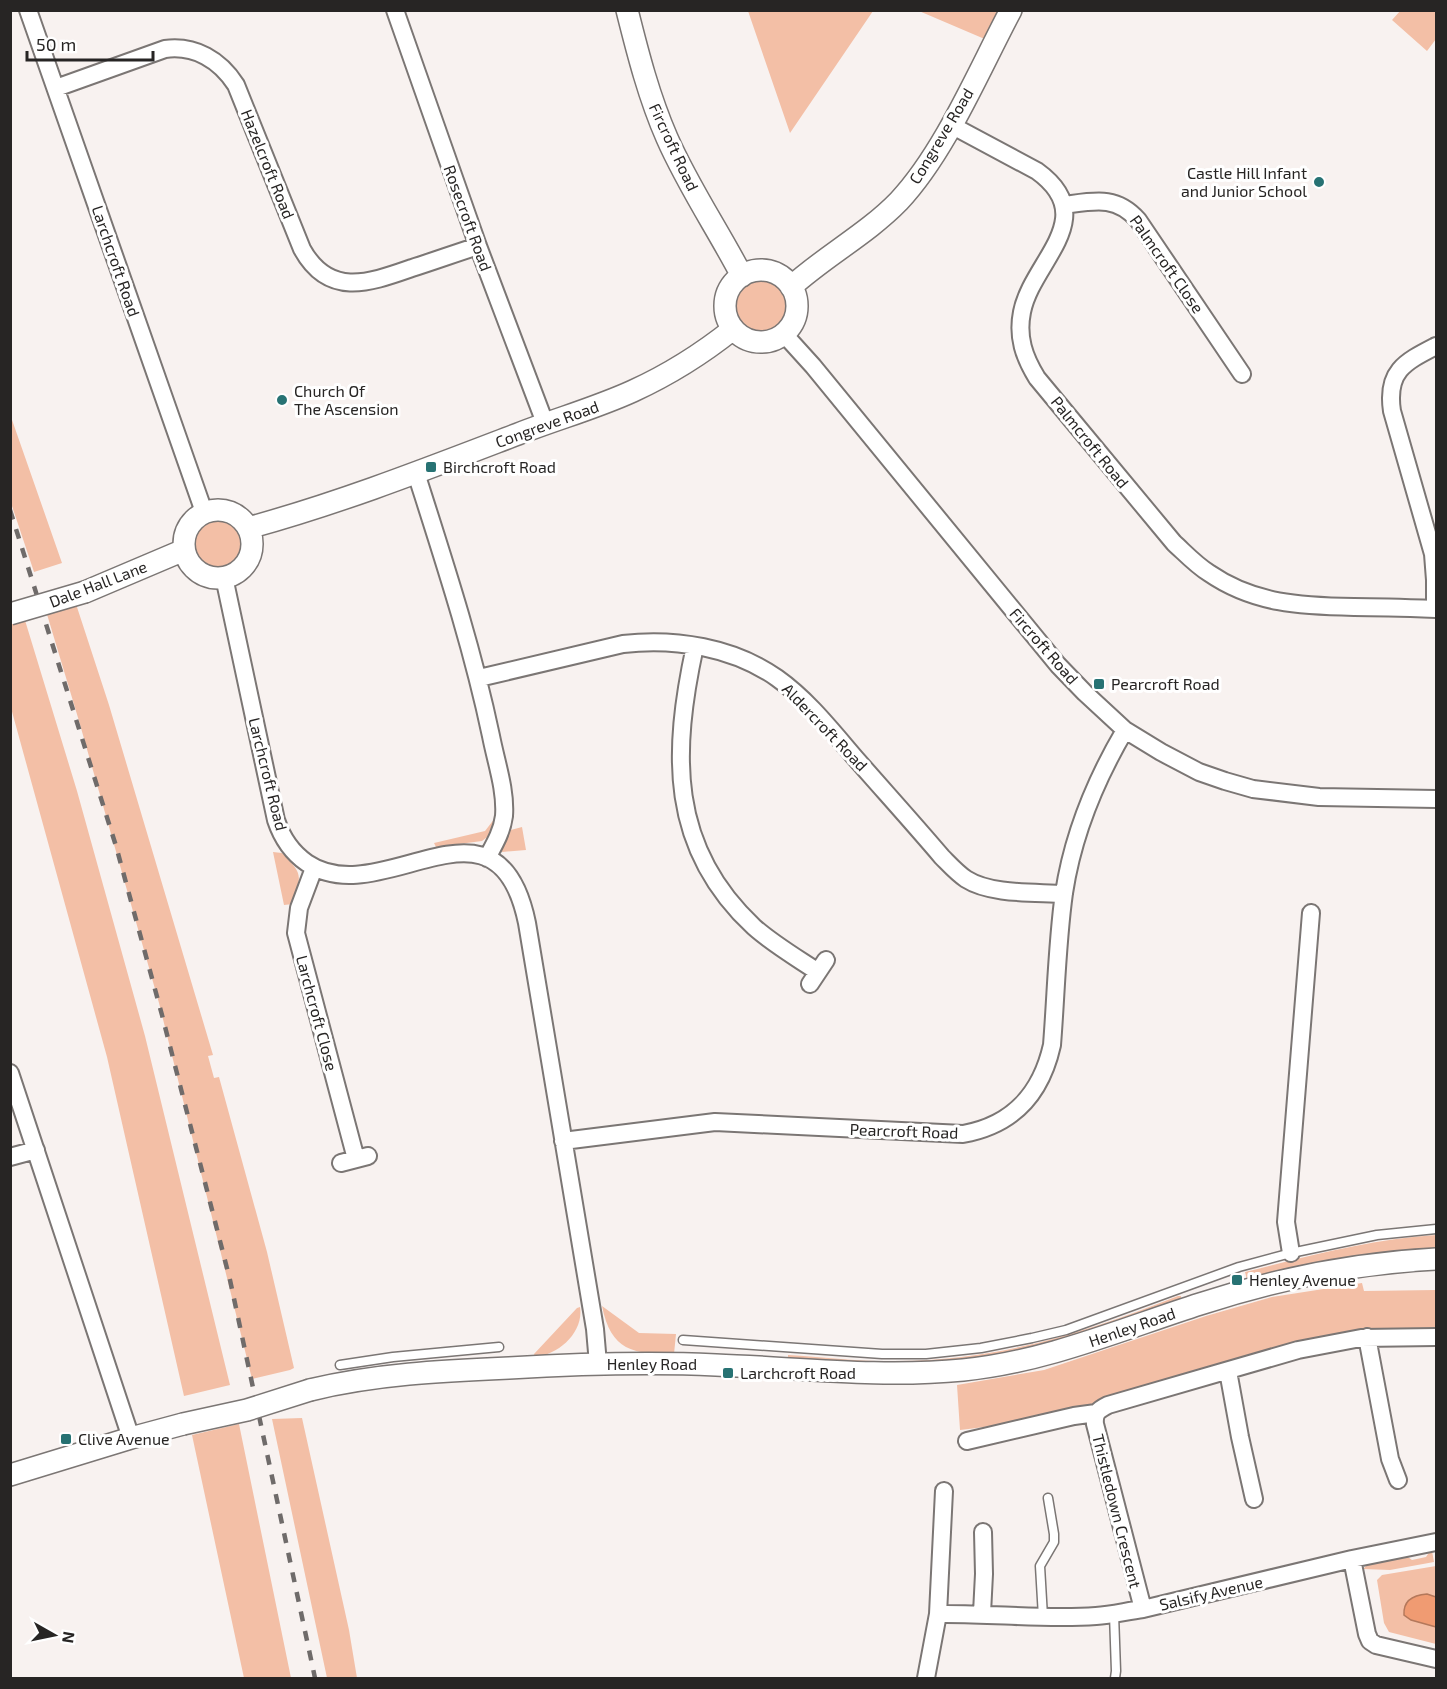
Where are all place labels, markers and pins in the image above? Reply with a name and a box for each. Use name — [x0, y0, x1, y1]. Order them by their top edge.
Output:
place label: Castle Hill Infant and Junior School — [1181, 163, 1307, 200]
marker: Castle Hill Infant and Junior School — [1312, 175, 1326, 189]
place label: Church Of The Ascension — [294, 381, 399, 418]
marker: Church Of The Ascension — [275, 393, 289, 407]
place label: Birchcroft Road — [443, 457, 556, 476]
marker: Birchcroft Road — [424, 460, 438, 474]
place label: Pearcroft Road — [1111, 674, 1220, 693]
marker: Pearcroft Road — [1092, 677, 1106, 691]
place label: Henley Avenue — [1249, 1270, 1356, 1289]
marker: Henley Avenue — [1230, 1273, 1244, 1287]
place label: Larchcroft Road — [740, 1363, 856, 1382]
marker: Larchcroft Road — [721, 1366, 735, 1380]
place label: Clive Avenue — [78, 1429, 170, 1448]
marker: Clive Avenue — [59, 1432, 73, 1446]

